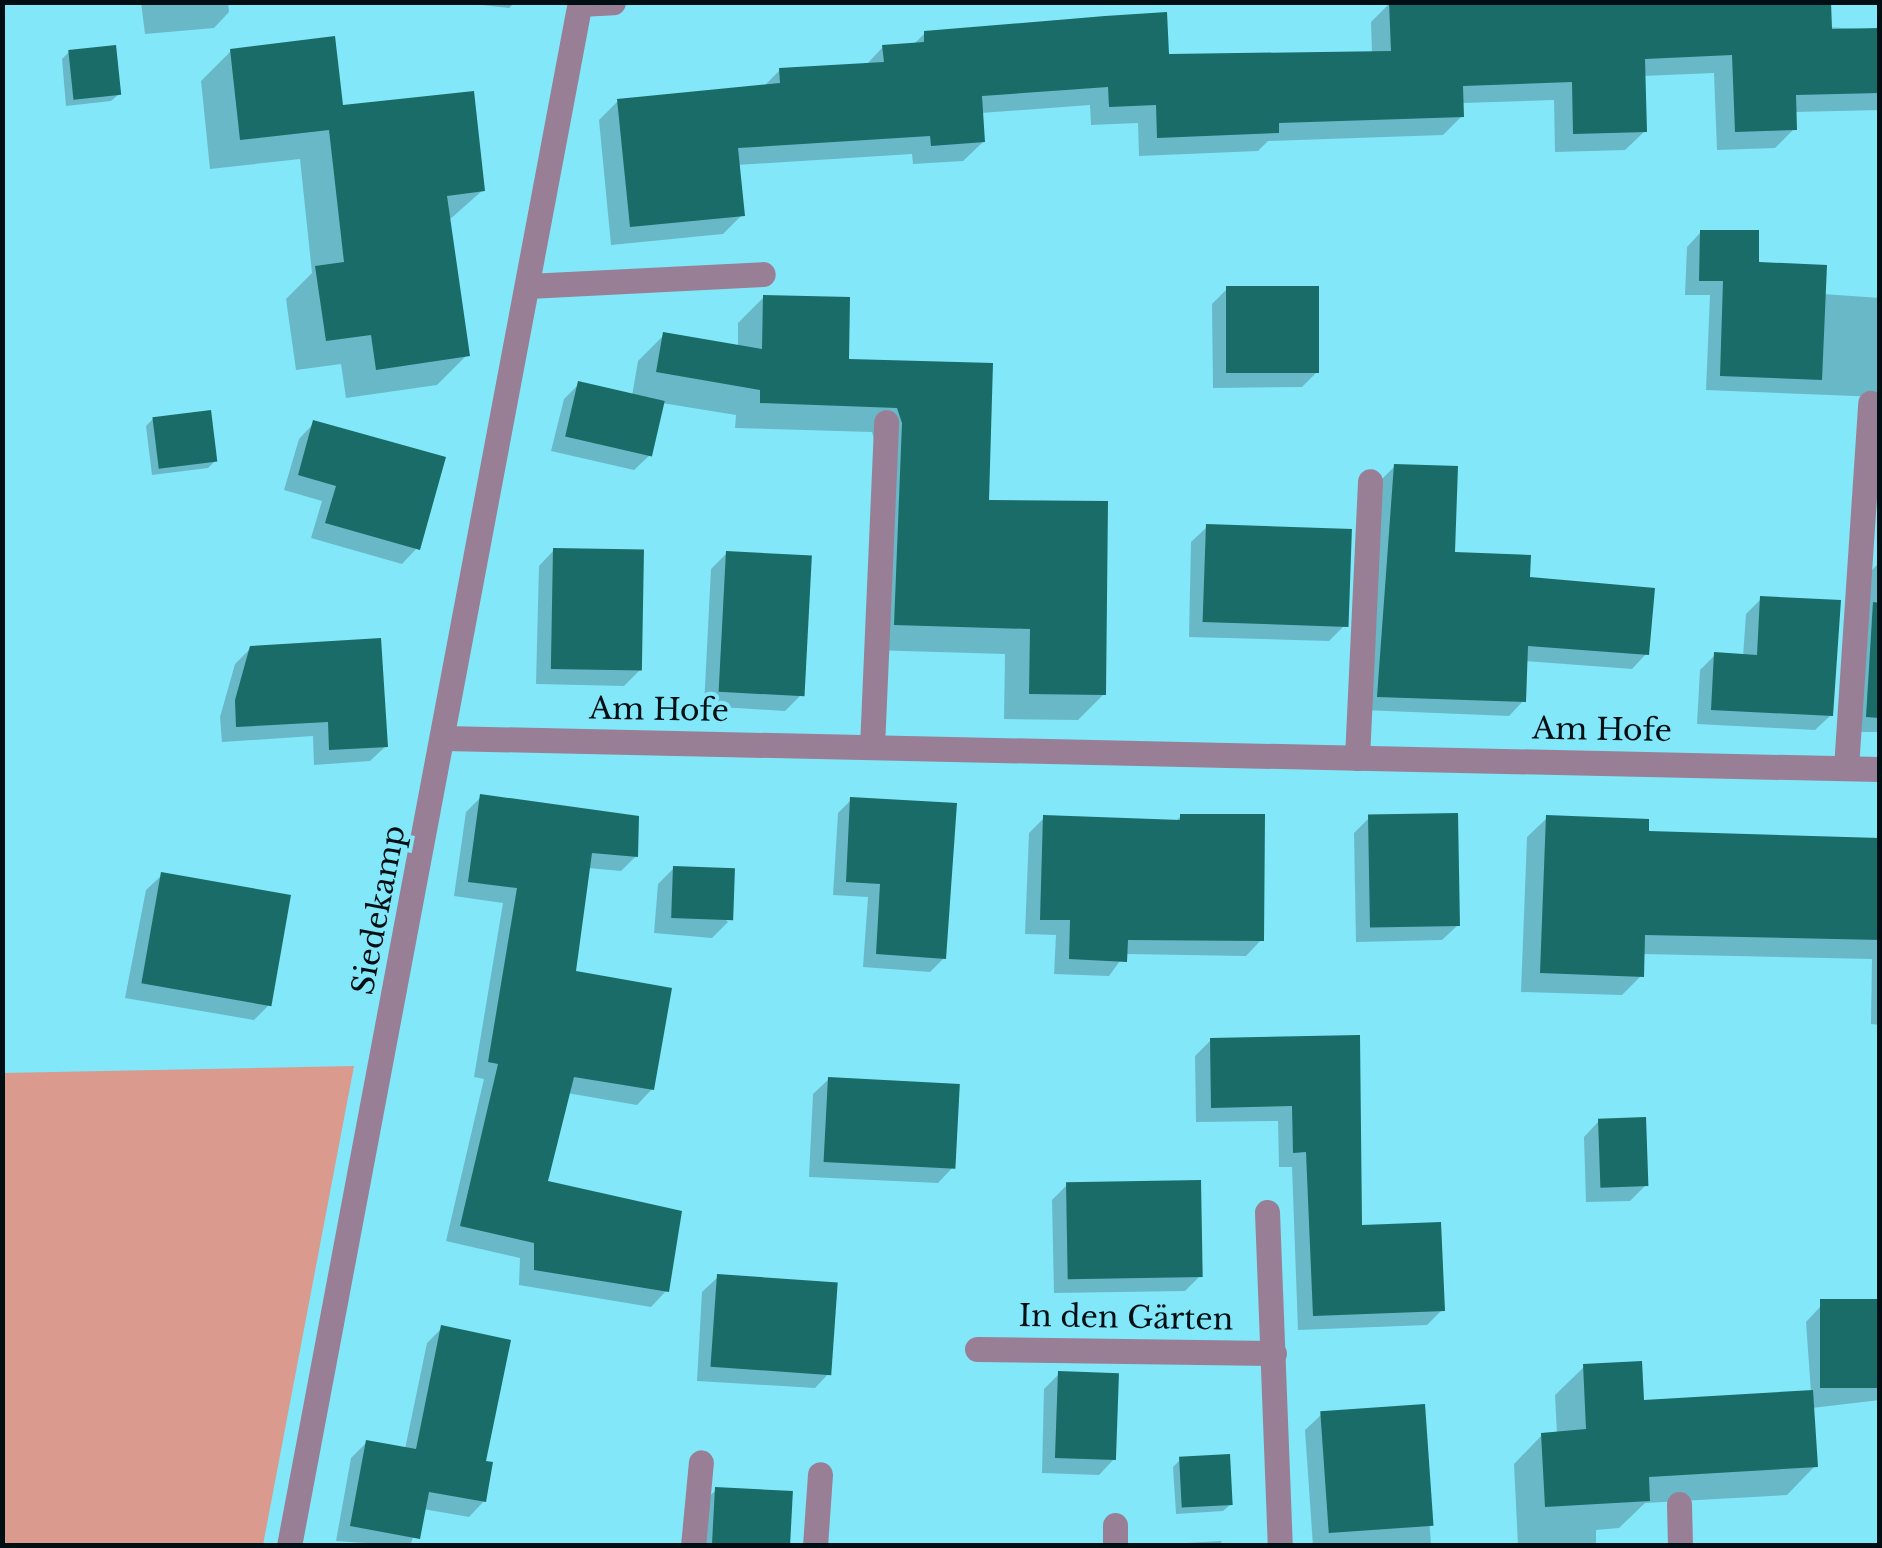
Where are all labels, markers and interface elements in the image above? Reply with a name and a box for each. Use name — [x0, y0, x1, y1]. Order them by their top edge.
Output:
street label: Am Hofe — [589, 691, 729, 729]
street label: Am Hofe — [1532, 711, 1672, 749]
street label: Siedekamp — [345, 822, 413, 998]
street label: In den Gärten — [1018, 1298, 1234, 1338]

